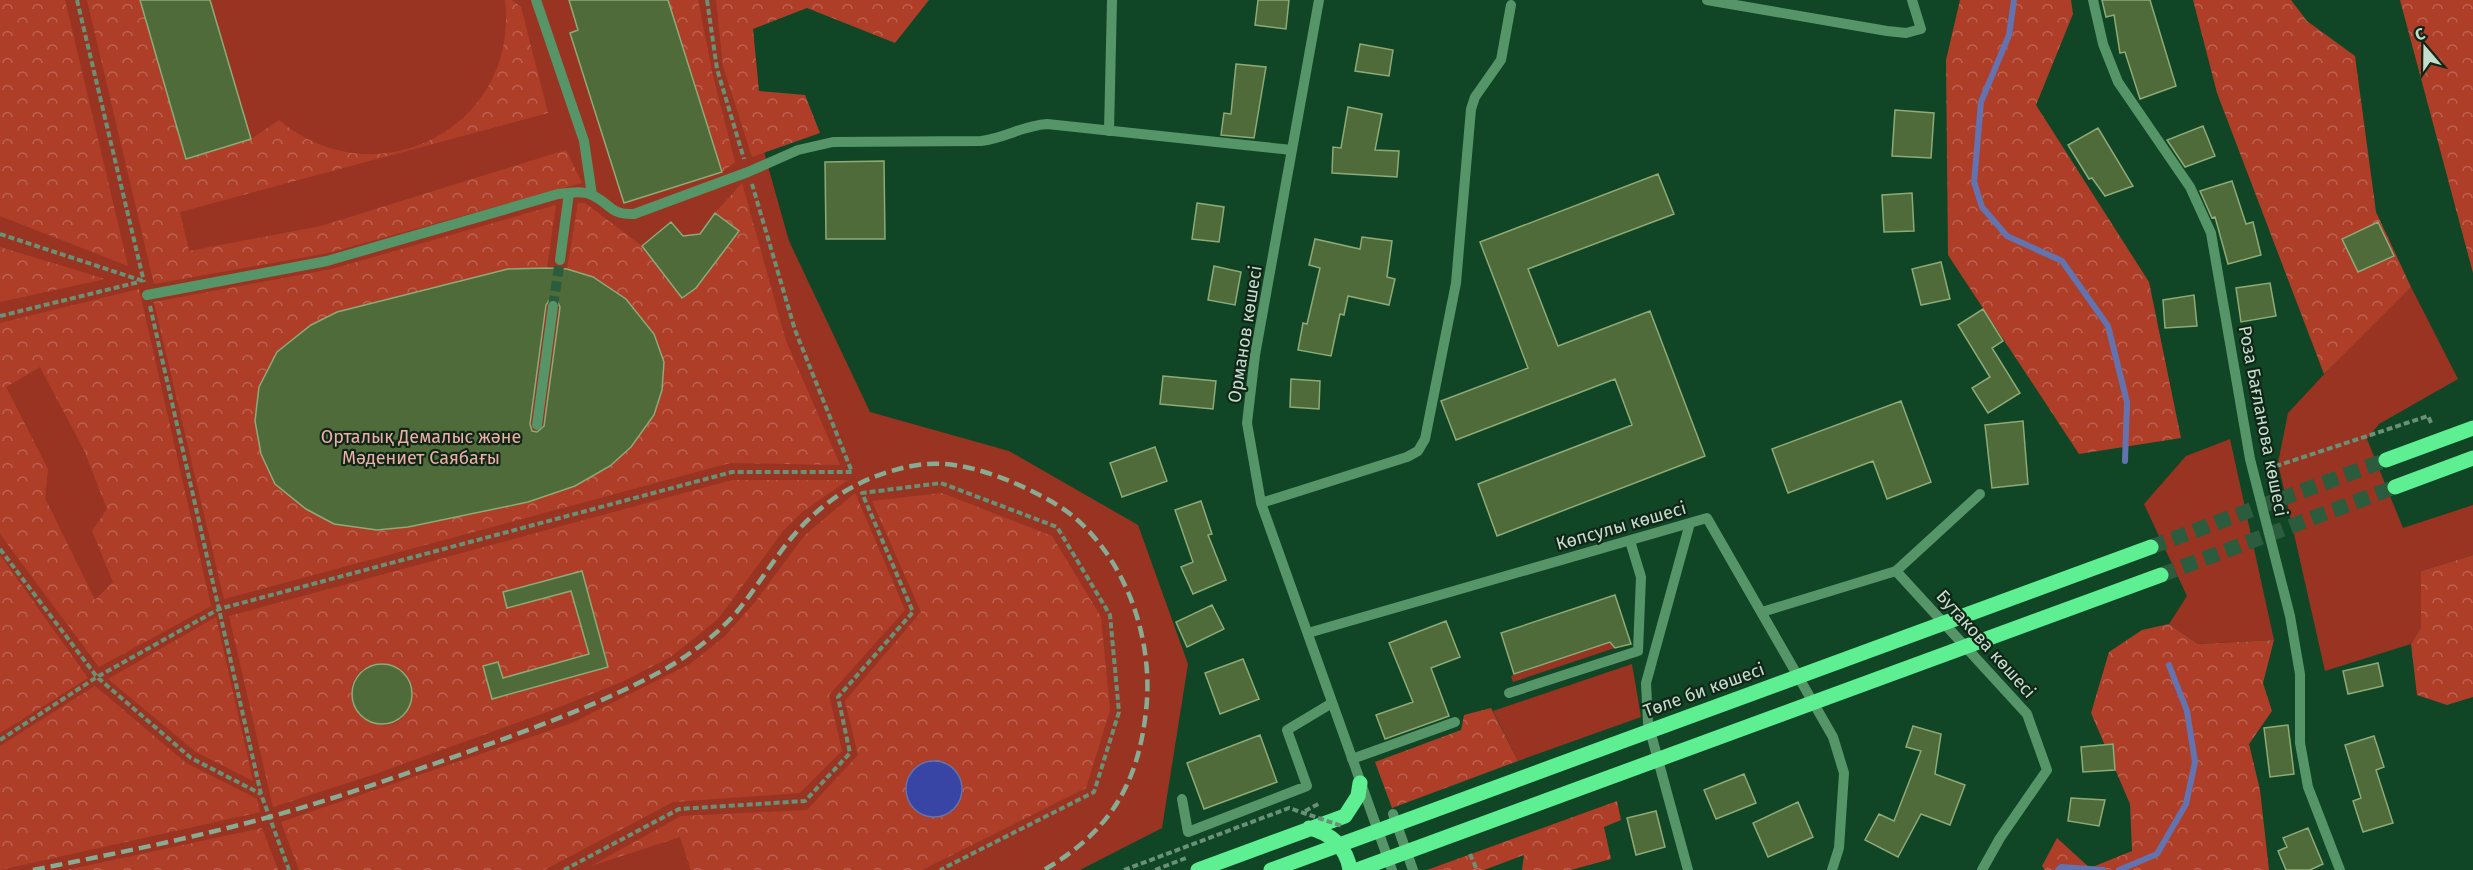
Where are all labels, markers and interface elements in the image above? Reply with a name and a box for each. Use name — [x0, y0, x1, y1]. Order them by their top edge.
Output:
north arrow — [2395, 18, 2455, 78]
text: С — [2412, 24, 2428, 45]
street label: Орманов көшесі — [1223, 264, 1267, 404]
street label: Роза Бағланова көшесі — [2234, 324, 2292, 518]
park label: Орталық Демалыс және Мәдениет Саябағы — [321, 426, 521, 469]
street label: Көпсулы көшесі — [1553, 497, 1689, 555]
street label: Бутакова көшесі — [1932, 585, 2040, 703]
street label: Төле би көшесі — [1641, 658, 1767, 722]

